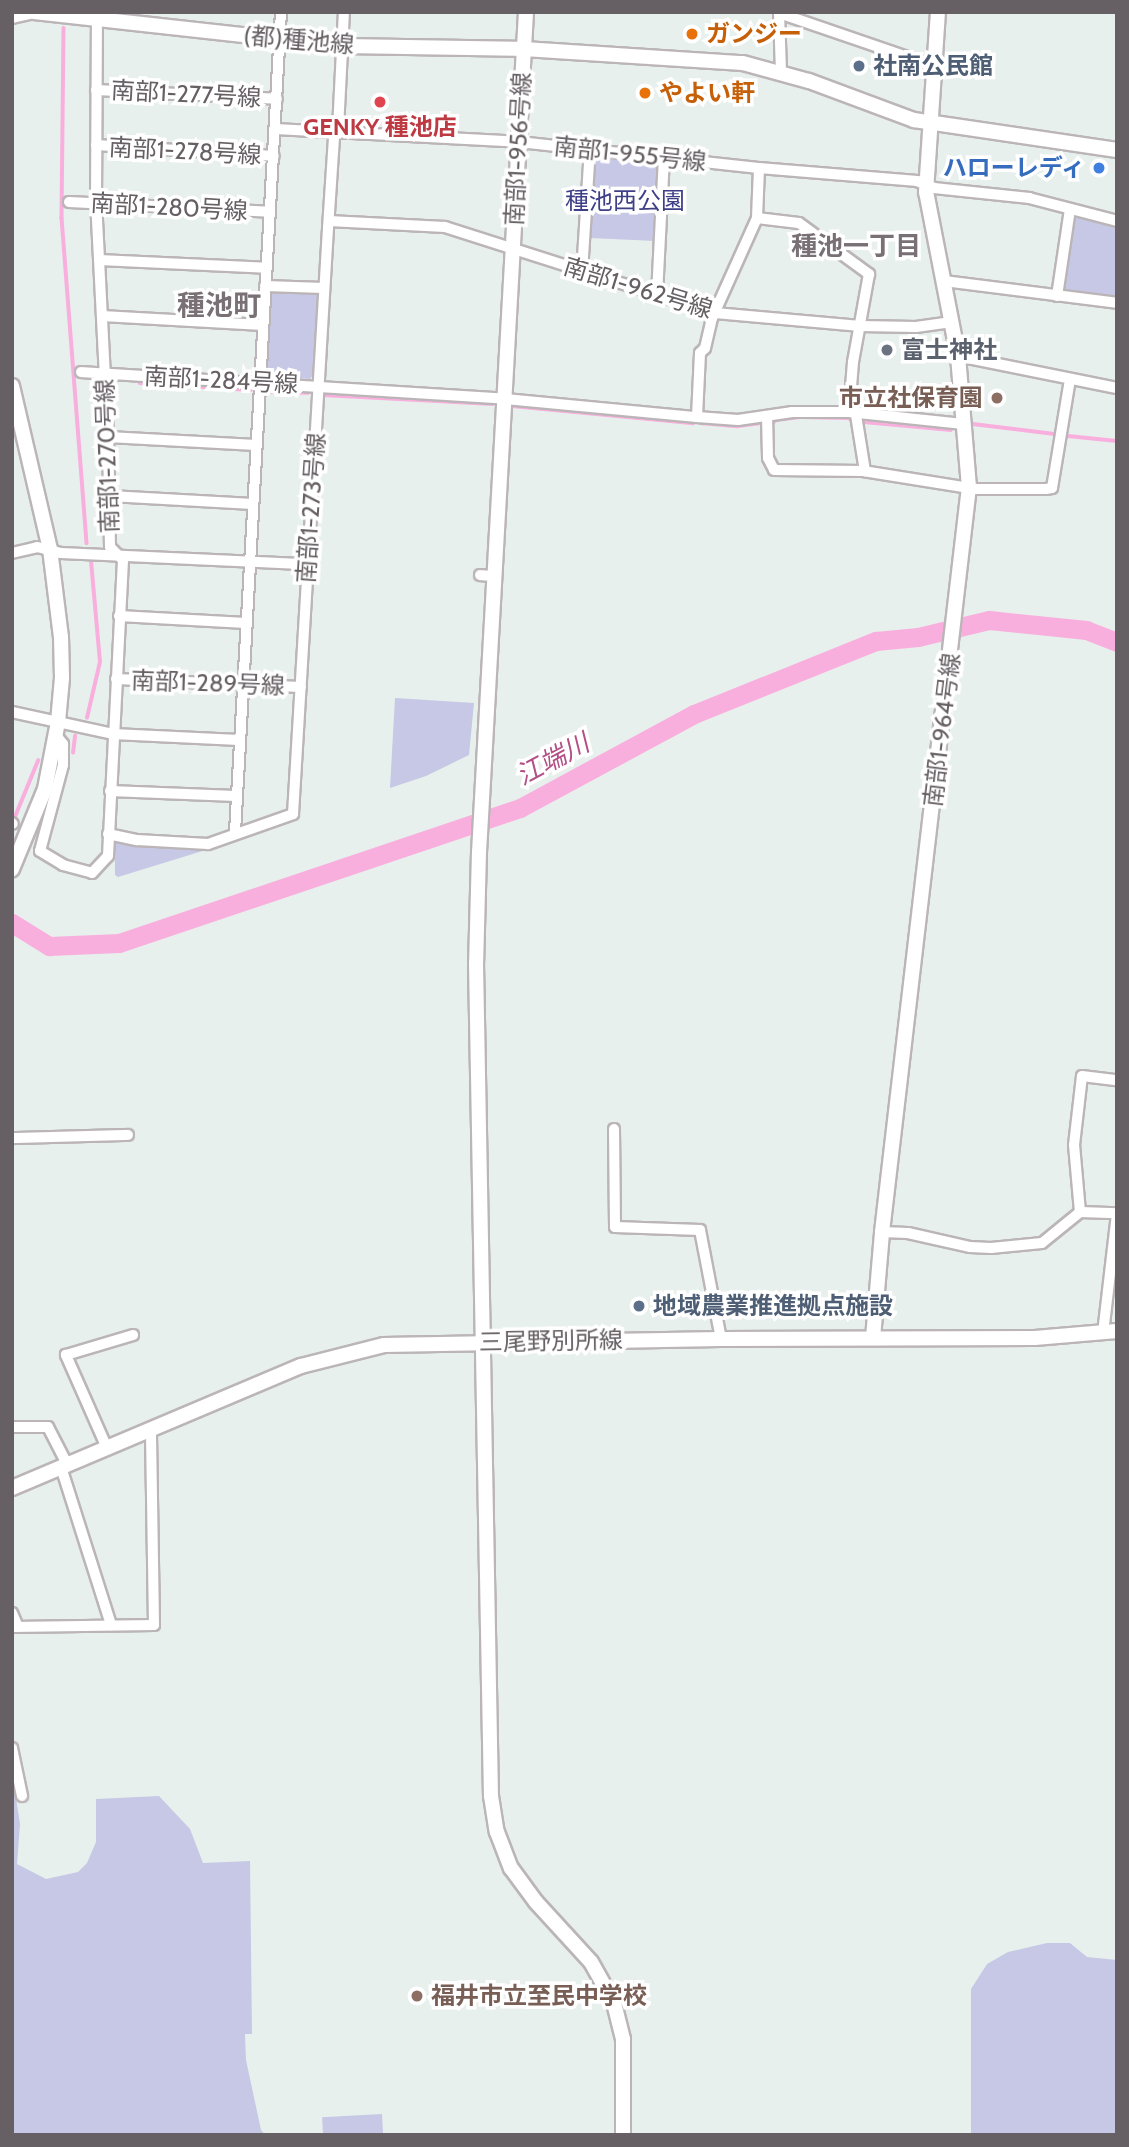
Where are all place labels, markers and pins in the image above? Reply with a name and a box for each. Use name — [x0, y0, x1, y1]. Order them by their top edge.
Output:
place label: ガンジー — [706, 20, 802, 48]
marker: ガンジー — [684, 26, 700, 42]
place label: 社南公民館 — [873, 52, 993, 80]
marker: 社南公民館 — [851, 58, 867, 74]
place label: やよい軒 — [659, 79, 755, 107]
marker: やよい軒 — [637, 85, 653, 101]
marker: GENKY 種池店 — [372, 94, 388, 110]
place label: GENKY 種池店 — [303, 113, 457, 141]
place label: ハローレディ — [941, 154, 1085, 182]
marker: ハローレディ — [1091, 160, 1107, 176]
place label: 富士神社 — [901, 336, 997, 364]
marker: 富士神社 — [879, 342, 895, 358]
place label: 市立社保育園 — [839, 384, 983, 412]
marker: 市立社保育園 — [989, 390, 1005, 406]
place label: 地域農業推進拠点施設 — [653, 1292, 893, 1320]
marker: 地域農業推進拠点施設 — [631, 1298, 647, 1314]
place label: 福井市立至民中学校 — [431, 1982, 647, 2010]
marker: 福井市立至民中学校 — [409, 1988, 425, 2004]

